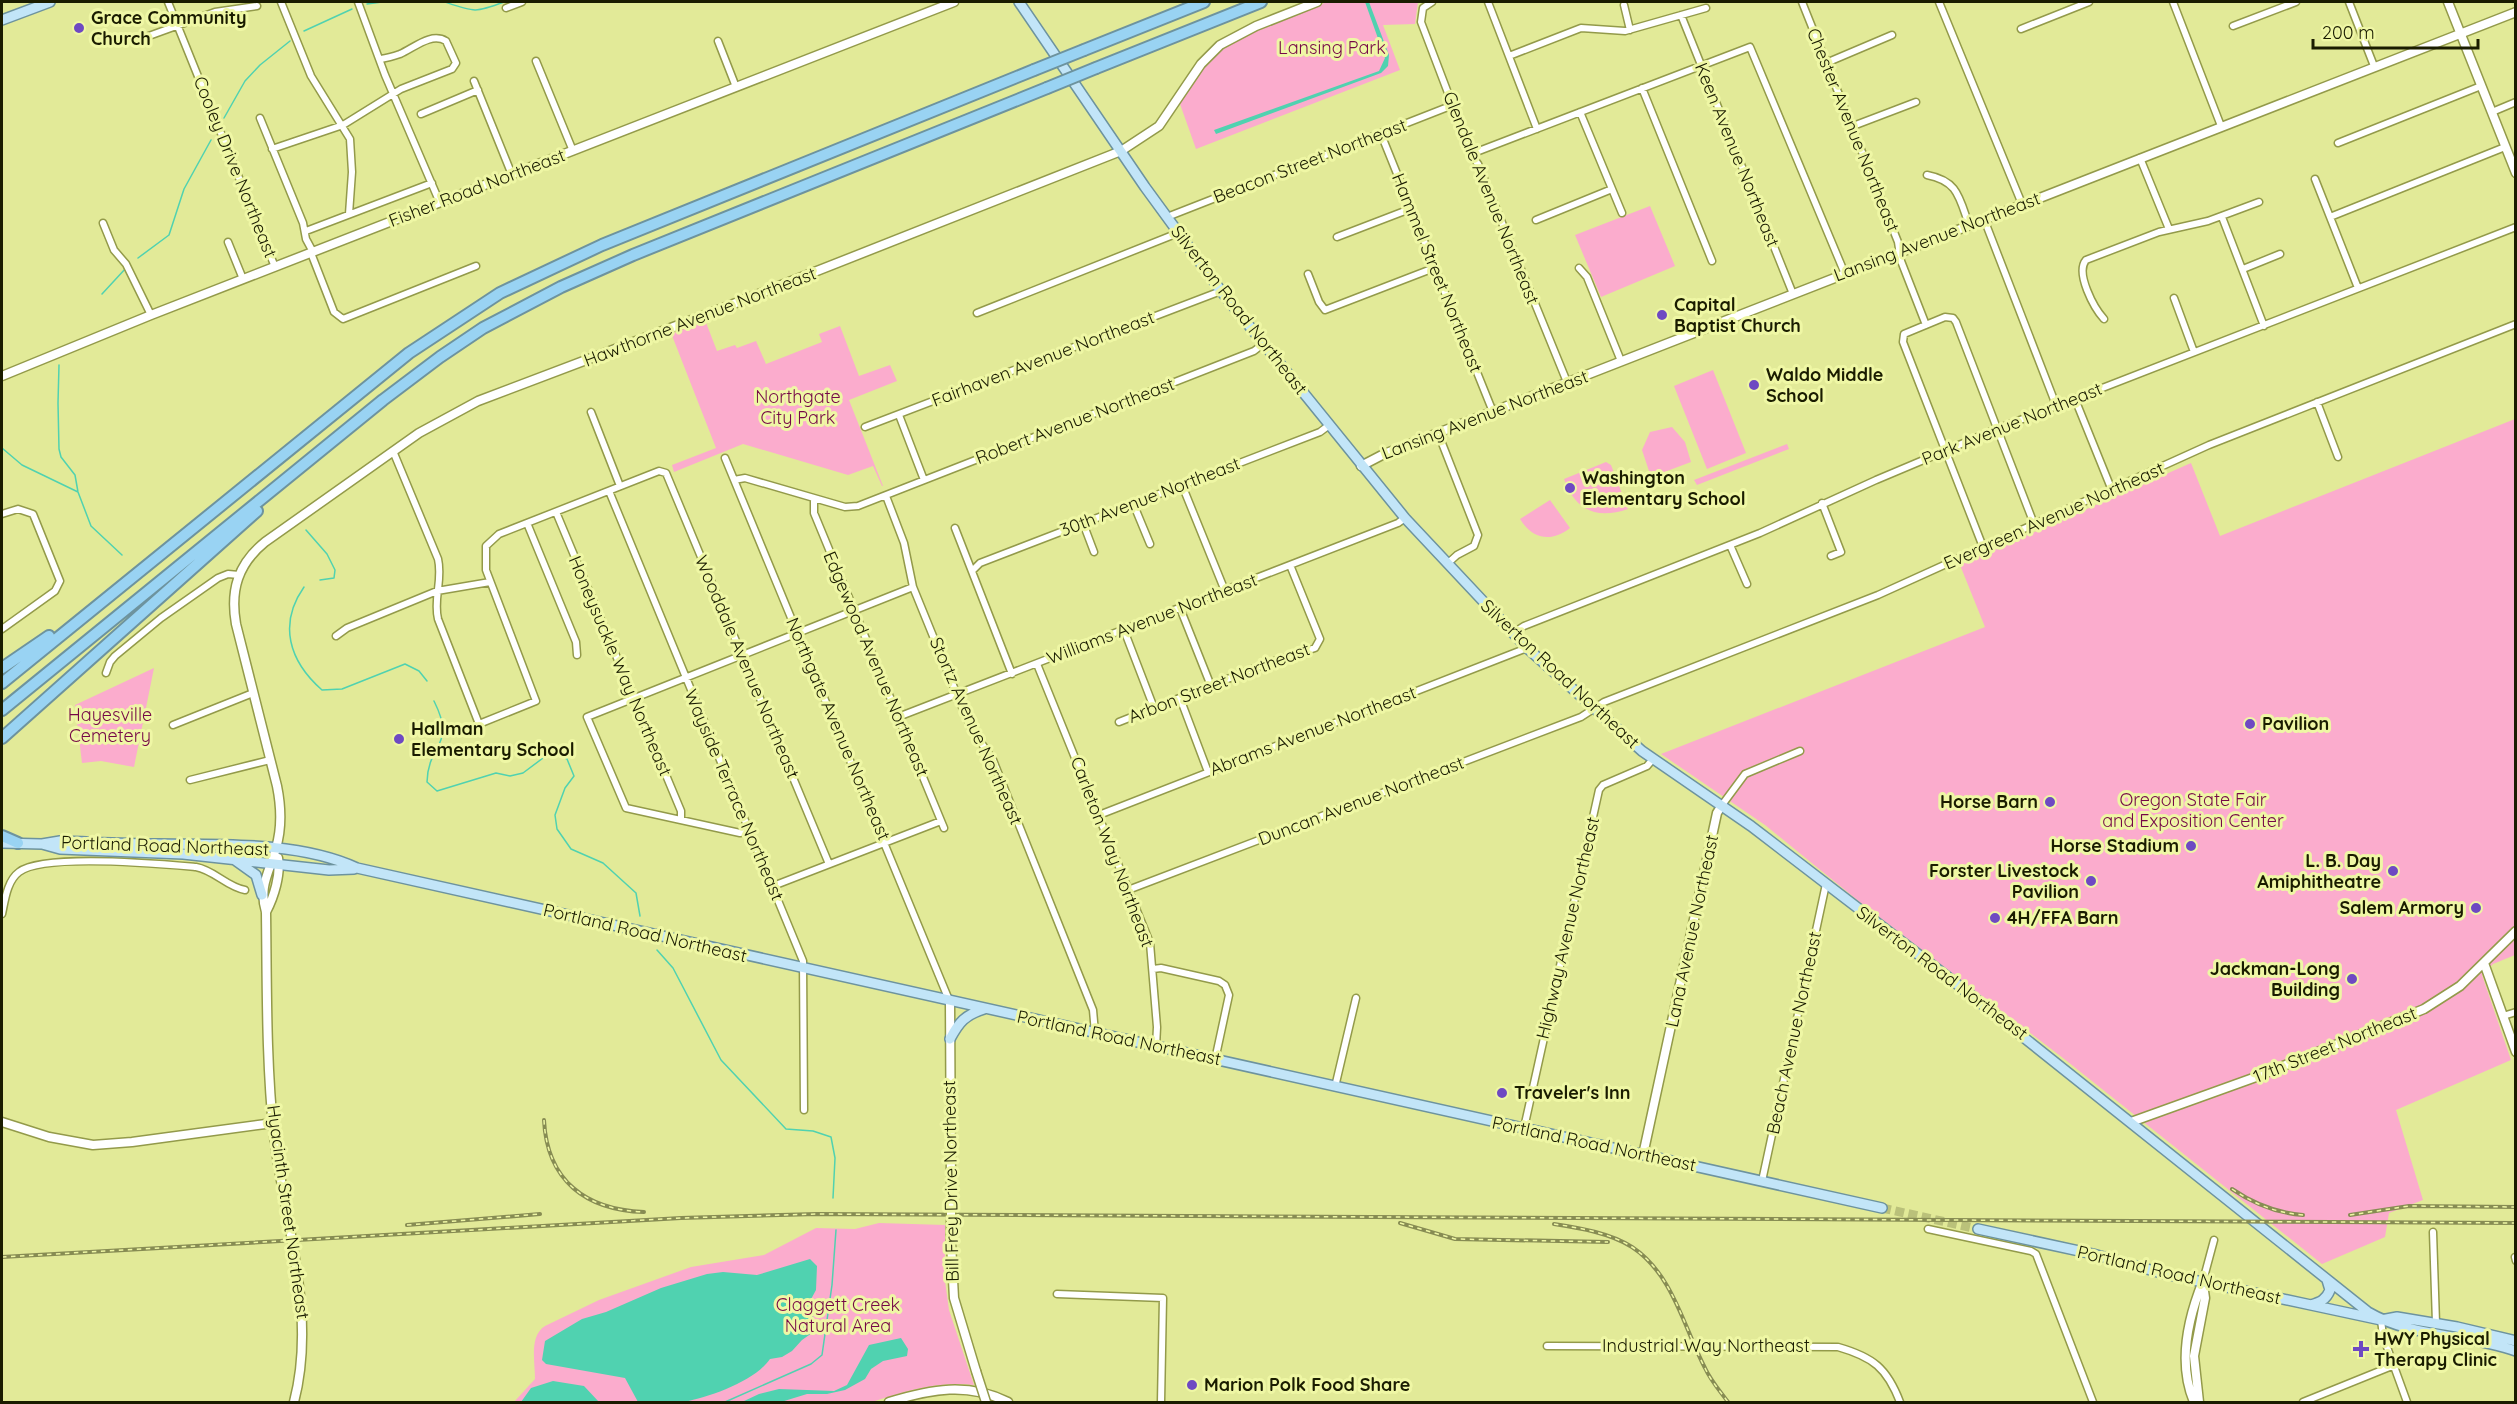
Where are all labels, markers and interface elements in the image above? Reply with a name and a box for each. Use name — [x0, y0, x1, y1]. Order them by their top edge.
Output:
place label: Grace Community Church — [91, 6, 247, 50]
scale bar — [2313, 12, 2478, 50]
marker: Grace Community Church — [72, 21, 86, 35]
text: 200 m — [2322, 21, 2375, 44]
street label: Chester Avenue Northeast — [1802, 24, 1905, 235]
park label: Lansing Park — [1278, 36, 1386, 59]
street label: Keen Avenue Northeast — [1690, 59, 1785, 250]
street label: Cooley Drive Northeast — [188, 73, 282, 261]
street label: Glendale Avenue Northeast — [1438, 88, 1545, 308]
street label: Beacon Street Northeast — [1210, 113, 1410, 208]
street label: Fisher Road Northeast — [385, 143, 568, 232]
street label: Hammel Street Northeast — [1387, 170, 1488, 376]
street label: Lansing Avenue Northeast — [1830, 187, 2043, 287]
street label: Silverton Road Northeast — [1166, 220, 1313, 399]
street label: Hawthorne Avenue Northeast — [580, 261, 819, 372]
place label: Capital Baptist Church — [1674, 293, 1801, 337]
street label: Fairhaven Avenue Northeast — [928, 305, 1157, 412]
marker: Capital Baptist Church — [1655, 308, 1669, 322]
place label: Waldo Middle School — [1766, 363, 1883, 407]
street label: Lansing Avenue Northeast — [1378, 365, 1591, 465]
street label: Robert Avenue Northeast — [972, 372, 1178, 469]
street label: Park Avenue Northeast — [1918, 377, 2105, 470]
marker: Waldo Middle School — [1747, 378, 1761, 392]
park label: Northgate City Park — [755, 385, 841, 429]
street label: 30th Avenue Northeast — [1057, 452, 1243, 541]
street label: Evergreen Avenue Northeast — [1940, 456, 2168, 575]
place label: Washington Elementary School — [1582, 466, 1746, 510]
marker: Washington Elementary School — [1563, 481, 1577, 495]
street label: Edgewood Avenue Northeast — [818, 548, 934, 780]
street label: Honeysuckle Way Northeast — [564, 552, 677, 779]
street label: Wooddale Avenue Northeast — [690, 552, 805, 782]
street label: Williams Avenue Northeast — [1043, 568, 1260, 669]
street label: Silverton Road Northeast — [1476, 594, 1645, 753]
street label: Northgate Avenue Northeast — [781, 614, 896, 844]
street label: Stortz Avenue Northeast — [925, 633, 1028, 828]
street label: Arbon Street Northeast — [1125, 637, 1313, 728]
street label: Abrams Avenue Northeast — [1206, 680, 1419, 781]
street label: Wayside Terrace Northeast — [679, 686, 789, 904]
park label: Hayesville Cemetery — [68, 703, 152, 747]
place label: Pavilion — [2262, 712, 2329, 735]
place label: Hallman Elementary School — [411, 717, 575, 761]
marker: Pavilion — [2243, 717, 2257, 731]
marker: Hallman Elementary School — [392, 732, 406, 746]
street label: Duncan Avenue Northeast — [1255, 751, 1467, 850]
street label: Carleton Way Northeast — [1066, 753, 1159, 950]
park label: Oregon State Fair and Exposition Center — [2102, 788, 2284, 832]
place label: Horse Barn — [1940, 790, 2038, 813]
marker: Horse Barn — [2043, 795, 2057, 809]
street label: Highway Avenue Northeast — [1531, 815, 1604, 1041]
street label: Portland Road Northeast — [61, 830, 269, 861]
street label: Lana Avenue Northeast — [1660, 833, 1723, 1029]
place label: Horse Stadium — [2051, 834, 2179, 857]
marker: Horse Stadium — [2184, 839, 2198, 853]
place label: L. B. Day Amiphitheatre — [2257, 849, 2381, 893]
place label: Forster Livestock Pavilion — [1929, 859, 2079, 903]
marker: L. B. Day Amiphitheatre — [2386, 864, 2400, 878]
marker: Forster Livestock Pavilion — [2084, 874, 2098, 888]
place label: Salem Armory — [2339, 896, 2464, 919]
street label: Portland Road Northeast — [541, 898, 749, 967]
street label: Silverton Road Northeast — [1852, 901, 2033, 1045]
marker: Salem Armory — [2469, 901, 2483, 915]
place label: 4H/FFA Barn — [2007, 906, 2119, 929]
marker: 4H/FFA Barn — [1988, 911, 2002, 925]
street label: Beach Avenue Northeast — [1761, 929, 1826, 1136]
place label: Jackman-Long Building — [2210, 957, 2340, 1001]
marker: Jackman-Long Building — [2345, 972, 2359, 986]
street label: 17th Street Northeast — [2250, 1001, 2420, 1088]
street label: Portland Road Northeast — [1015, 1005, 1223, 1070]
street label: Bill Frey Drive Northeast — [937, 1080, 964, 1282]
place label: Traveler's Inn — [1514, 1081, 1631, 1104]
marker: Traveler's Inn — [1495, 1086, 1509, 1100]
street label: Hyacinth Street Northeast — [262, 1103, 315, 1320]
street label: Portland Road Northeast — [1490, 1111, 1698, 1176]
street label: Portland Road Northeast — [2075, 1240, 2283, 1309]
park label: Claggett Creek Natural Area — [776, 1293, 900, 1337]
place label: HWY Physical Therapy Clinic — [2374, 1327, 2497, 1371]
street label: Industrial Way Northeast — [1602, 1334, 1810, 1357]
marker: HWY Physical Therapy Clinic — [2352, 1340, 2370, 1358]
place label: Marion Polk Food Share — [1204, 1373, 1410, 1396]
marker: Marion Polk Food Share — [1185, 1378, 1199, 1392]

